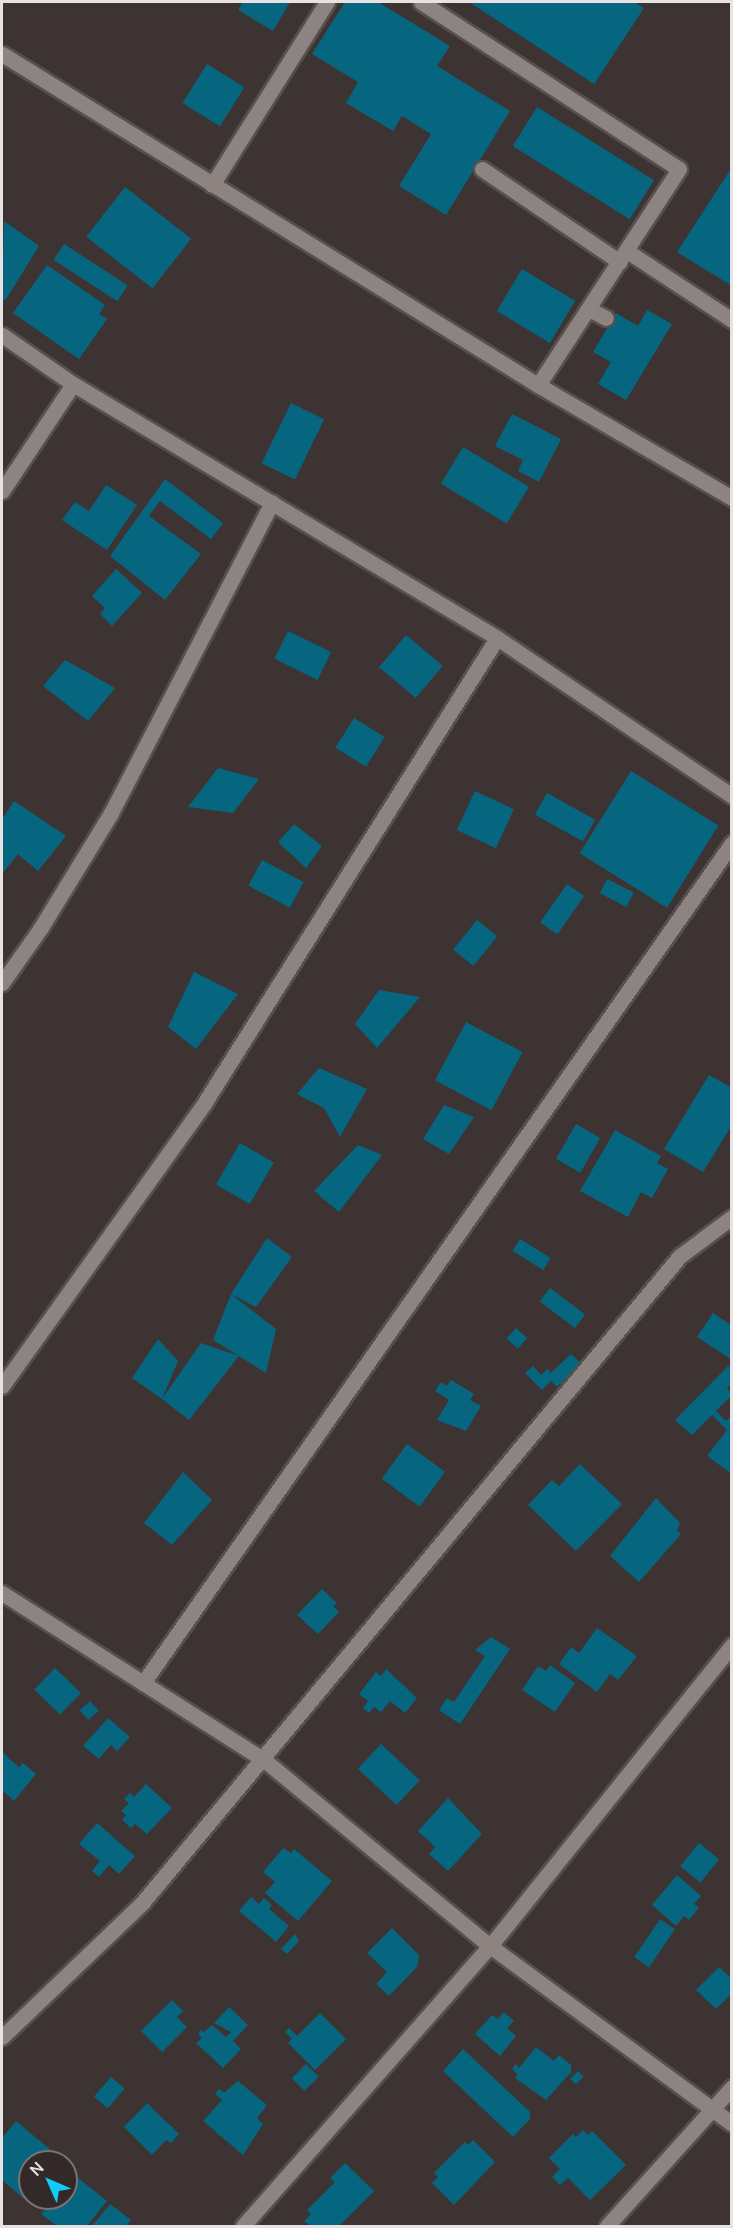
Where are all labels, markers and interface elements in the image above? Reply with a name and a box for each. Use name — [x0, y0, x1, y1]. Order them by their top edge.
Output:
north arrow — [18, 2150, 78, 2210]
text: N — [25, 2157, 49, 2181]

